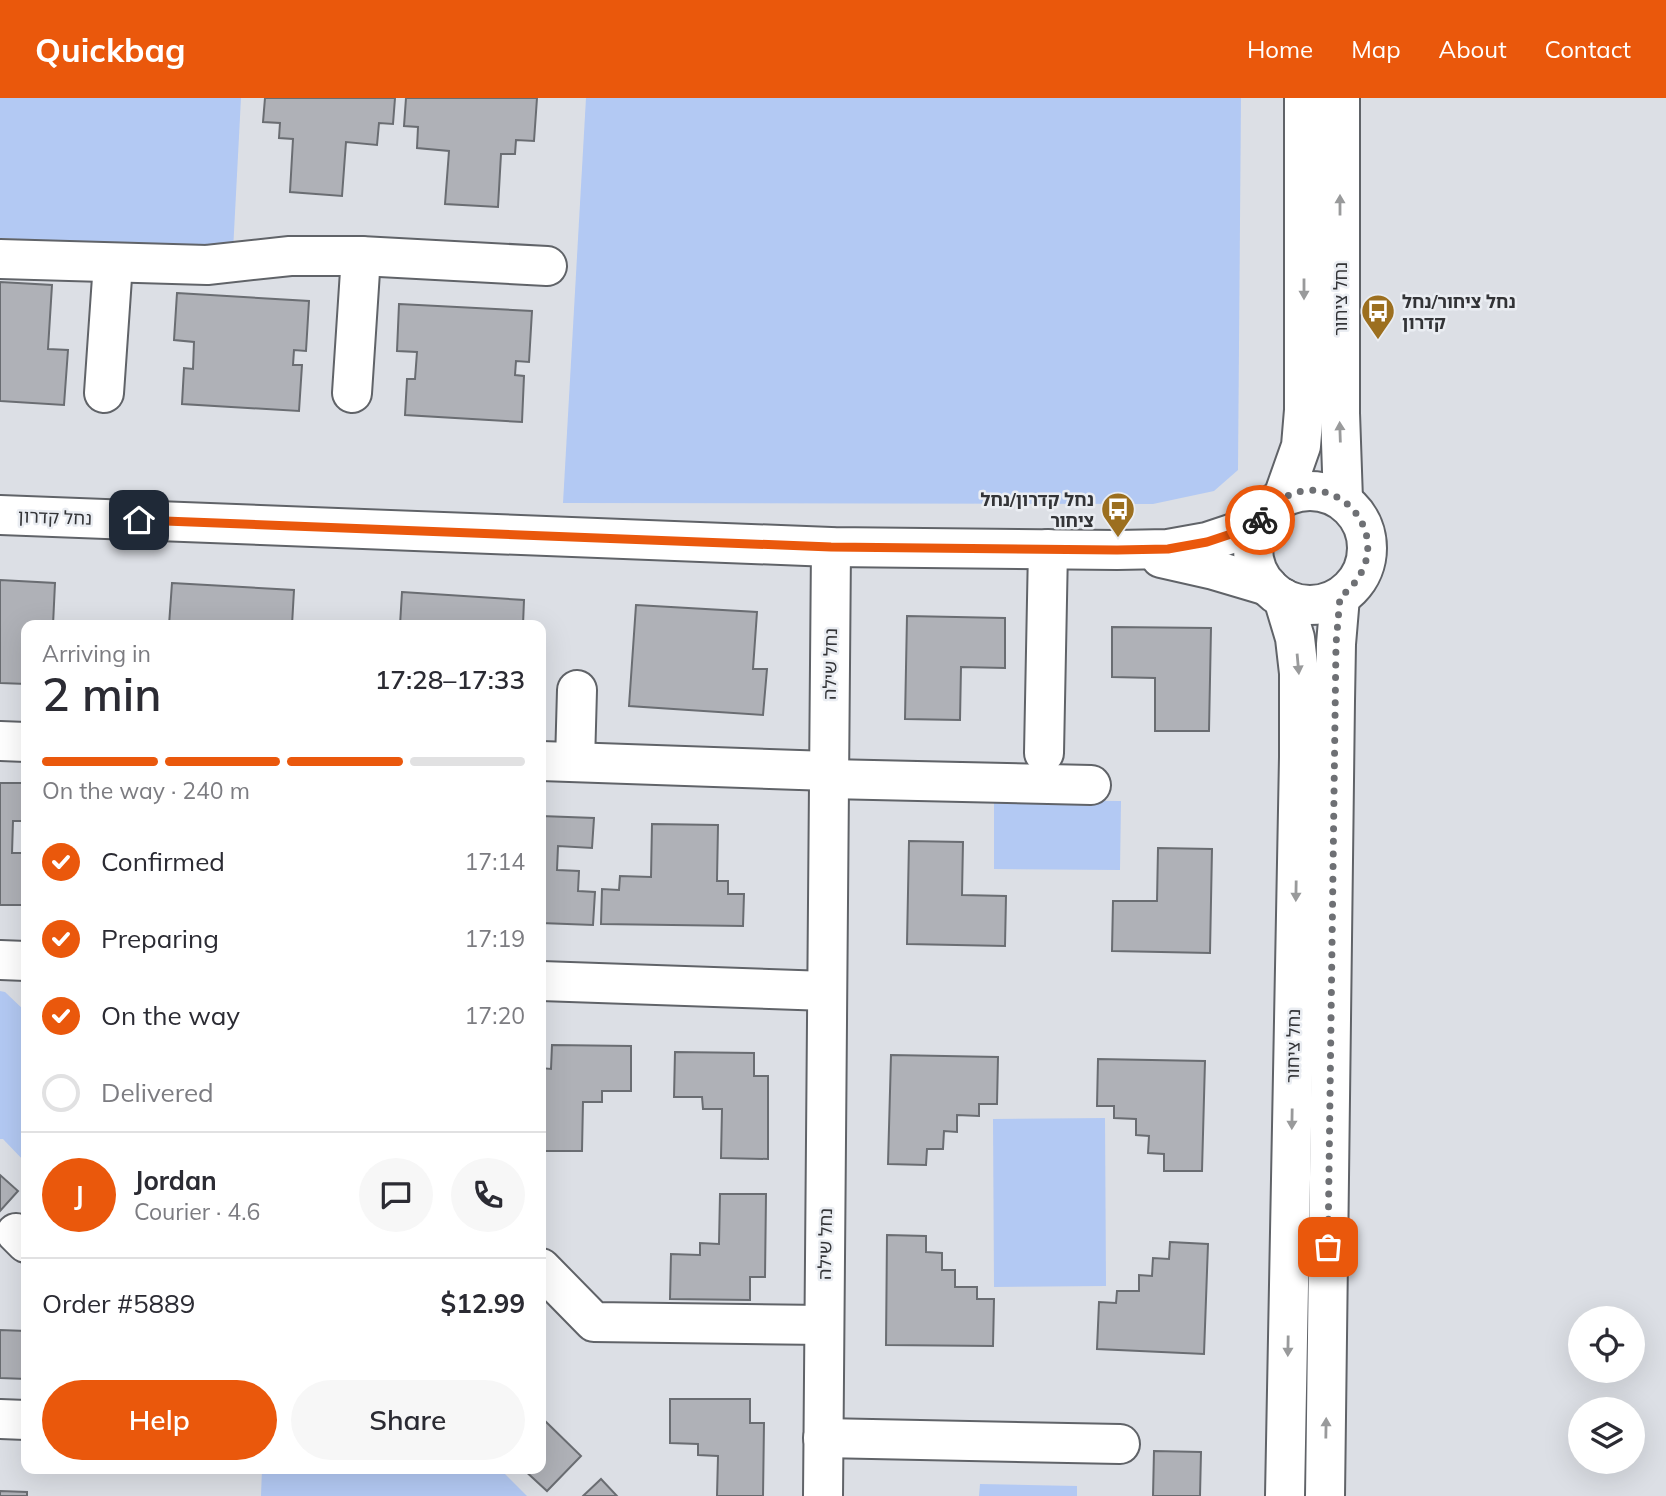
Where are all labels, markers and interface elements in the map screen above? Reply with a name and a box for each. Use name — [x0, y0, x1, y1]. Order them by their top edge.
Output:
text: Quickbag — [35, 29, 186, 70]
text: Home — [1247, 34, 1313, 64]
text: Map — [1351, 34, 1401, 64]
text: About — [1439, 34, 1507, 64]
text: Contact — [1545, 34, 1631, 64]
one-way arrow — [1334, 193, 1346, 215]
street label: נחל ציחור — [1329, 262, 1352, 336]
one-way arrow — [1298, 278, 1310, 300]
place label: נחל ציחור/נחל קדרון — [1402, 290, 1516, 334]
bus stop icon: נחל ציחור/נחל קדרון — [1359, 292, 1397, 341]
one-way arrow — [1335, 421, 1346, 443]
courier — [1225, 485, 1295, 555]
place label: נחל קדרון/נחל ציחור — [980, 488, 1094, 532]
pin — [109, 490, 169, 550]
bus stop icon: נחל קדרון/נחל ציחור — [1099, 490, 1137, 539]
icon: home — [120, 501, 158, 539]
icon: bike — [1241, 501, 1279, 539]
street label: נחל קדרון — [18, 504, 92, 530]
street label: נחל שילה — [818, 628, 842, 700]
text: Arriving in — [42, 639, 151, 668]
one-way arrow — [1293, 653, 1304, 675]
text: 17:28–17:33 — [375, 663, 525, 696]
text: 2 min — [42, 665, 161, 723]
text: On the way · 240 m — [42, 776, 250, 805]
icon: check — [42, 843, 80, 881]
text: Confirmed — [101, 845, 225, 878]
text: 17:14 — [465, 847, 525, 876]
one-way arrow — [1290, 881, 1302, 903]
icon: check — [42, 920, 80, 958]
text: Preparing — [101, 922, 219, 955]
text: 17:19 — [465, 924, 525, 953]
icon: check — [42, 997, 80, 1035]
text: On the way — [101, 999, 240, 1032]
text: 17:20 — [465, 1001, 525, 1030]
street label: נחל ציחור — [1281, 1009, 1305, 1083]
text: Delivered — [101, 1076, 214, 1109]
one-way arrow — [1286, 1108, 1298, 1130]
button: chat — [359, 1158, 433, 1232]
button: phone — [451, 1158, 525, 1232]
text: Jordan — [134, 1164, 217, 1197]
text: J — [74, 1179, 84, 1212]
text: Courier · 4.6 — [134, 1197, 260, 1226]
street label: נחל שילה — [813, 1208, 837, 1280]
pin — [1298, 1217, 1358, 1277]
icon: bag — [1309, 1228, 1347, 1266]
text: Order #5889 — [42, 1287, 195, 1320]
text: $12.99 — [441, 1287, 525, 1320]
map controls — [1568, 1306, 1645, 1474]
button: locate — [1568, 1306, 1645, 1383]
one-way arrow — [1282, 1336, 1293, 1358]
button: Help — [42, 1380, 277, 1460]
button: Share — [291, 1380, 525, 1460]
button: layers — [1568, 1397, 1645, 1474]
one-way arrow — [1320, 1417, 1332, 1439]

